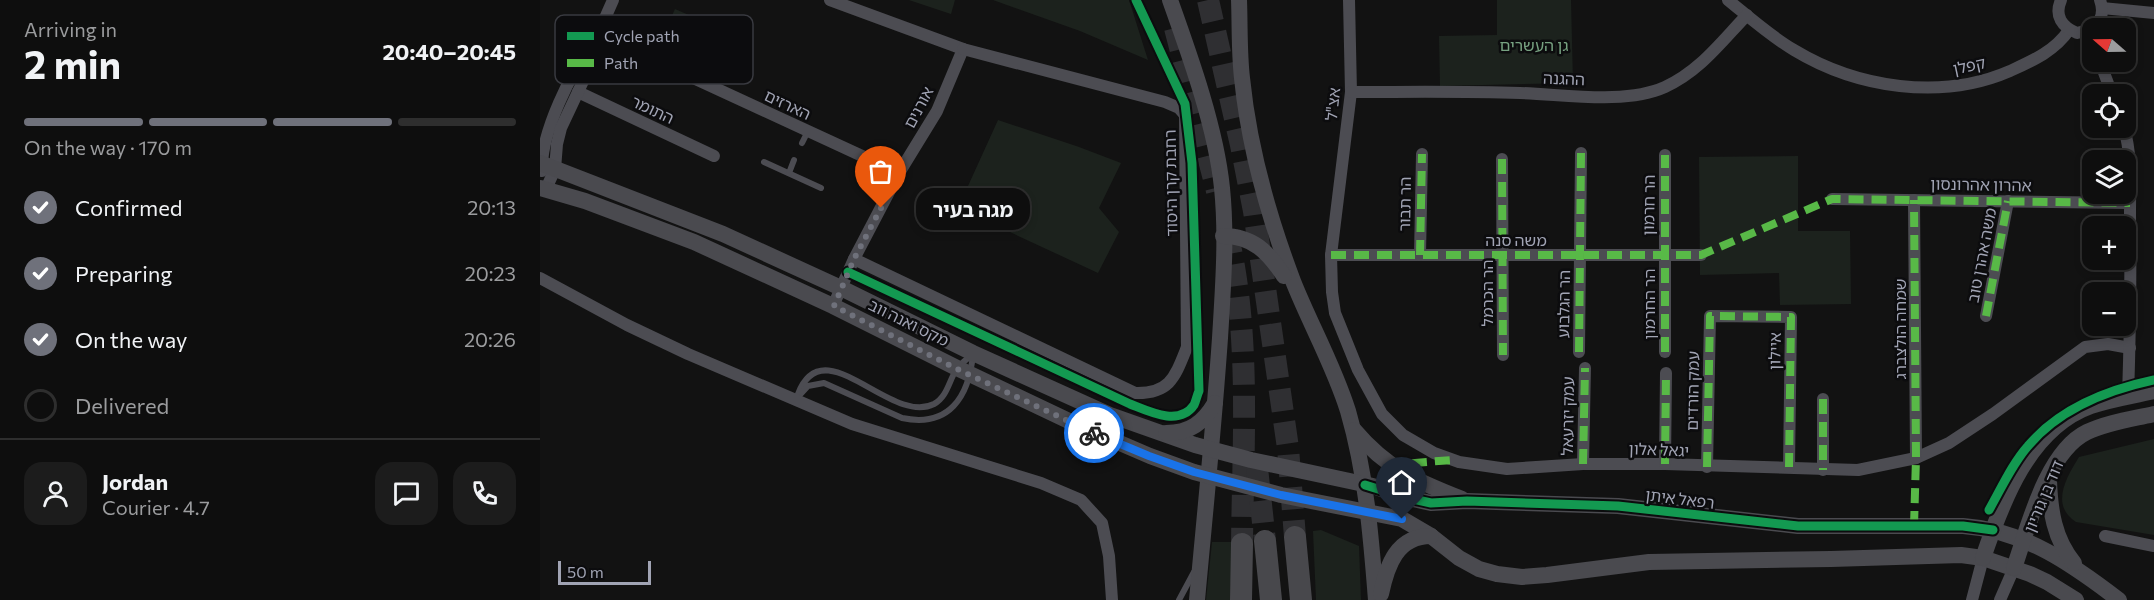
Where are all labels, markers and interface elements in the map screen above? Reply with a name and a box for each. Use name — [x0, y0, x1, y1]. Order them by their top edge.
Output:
legend — [555, 15, 753, 84]
text: Arriving in — [24, 17, 117, 41]
north arrow — [2082, 18, 2136, 72]
map controls — [2082, 18, 2136, 336]
text: Cycle path — [604, 26, 680, 45]
park label: גן העשרים — [1500, 35, 1568, 54]
text: 20:40–20:45 — [382, 38, 516, 65]
text: 2 min — [24, 39, 121, 87]
street label: קפלן — [1951, 52, 1987, 78]
text: Path — [604, 53, 638, 72]
street label: ההגנה — [1543, 68, 1585, 88]
street label: אורנים — [899, 83, 937, 131]
button: locate — [2082, 84, 2136, 138]
street label: הארזים — [762, 85, 814, 123]
street label: אצ"ל — [1321, 86, 1343, 122]
street label: התומר — [629, 91, 677, 127]
street label: רחבת קרן היסוד — [1160, 129, 1180, 237]
text: On the way · 170 m — [24, 135, 192, 159]
pin — [855, 146, 906, 208]
button: layers — [2082, 150, 2136, 204]
icon: bag — [864, 155, 897, 188]
street label: הר חרמון — [1638, 174, 1658, 236]
street label: אהרון אהרונסון — [1930, 174, 2032, 194]
street label: הר תבור — [1394, 177, 1414, 231]
callout: מגה בעיר — [917, 187, 1031, 229]
icon: check — [24, 191, 57, 224]
text: Confirmed — [75, 194, 182, 221]
text: 20:13 — [467, 195, 516, 219]
text: מגה בעיר — [933, 197, 1013, 221]
street label: משה אהרן טוב — [1962, 206, 2000, 304]
button: + — [2082, 216, 2136, 270]
street label: משה סנה — [1485, 230, 1547, 249]
icon: check — [24, 257, 57, 290]
text: Preparing — [75, 260, 172, 287]
street label: הר הכרמל — [1477, 260, 1496, 326]
text: 20:23 — [465, 261, 516, 285]
street label: הר החרמון — [1639, 269, 1658, 339]
street label: הר הגלבוע — [1553, 270, 1573, 338]
street label: שמחה הולצברג — [1890, 279, 1909, 379]
button: − — [2082, 282, 2136, 336]
street label: מקס ואנה ווב — [866, 294, 952, 350]
icon: check — [24, 323, 57, 356]
text: On the way — [75, 326, 187, 353]
text: 20:26 — [464, 327, 516, 351]
street label: איילון — [1764, 332, 1784, 370]
street label: עמק הורדים — [1682, 351, 1702, 431]
street label: עמק יזרעאל — [1557, 376, 1577, 456]
text: Delivered — [75, 392, 169, 419]
courier — [1064, 403, 1124, 463]
icon: bike — [1078, 417, 1111, 450]
street label: יגאל אלון — [1628, 438, 1690, 460]
pin — [1376, 457, 1427, 519]
street label: דוד בן גוריון — [2019, 457, 2067, 535]
button: person — [24, 462, 87, 525]
button: chat — [375, 462, 438, 525]
button: phone — [453, 462, 516, 525]
icon: home — [1385, 466, 1418, 499]
text: Jordan — [102, 468, 168, 495]
street label: רפאל איתן — [1644, 484, 1716, 512]
text: Courier · 4.7 — [102, 495, 210, 519]
scale bar — [558, 558, 651, 586]
text: 50 m — [567, 562, 604, 581]

